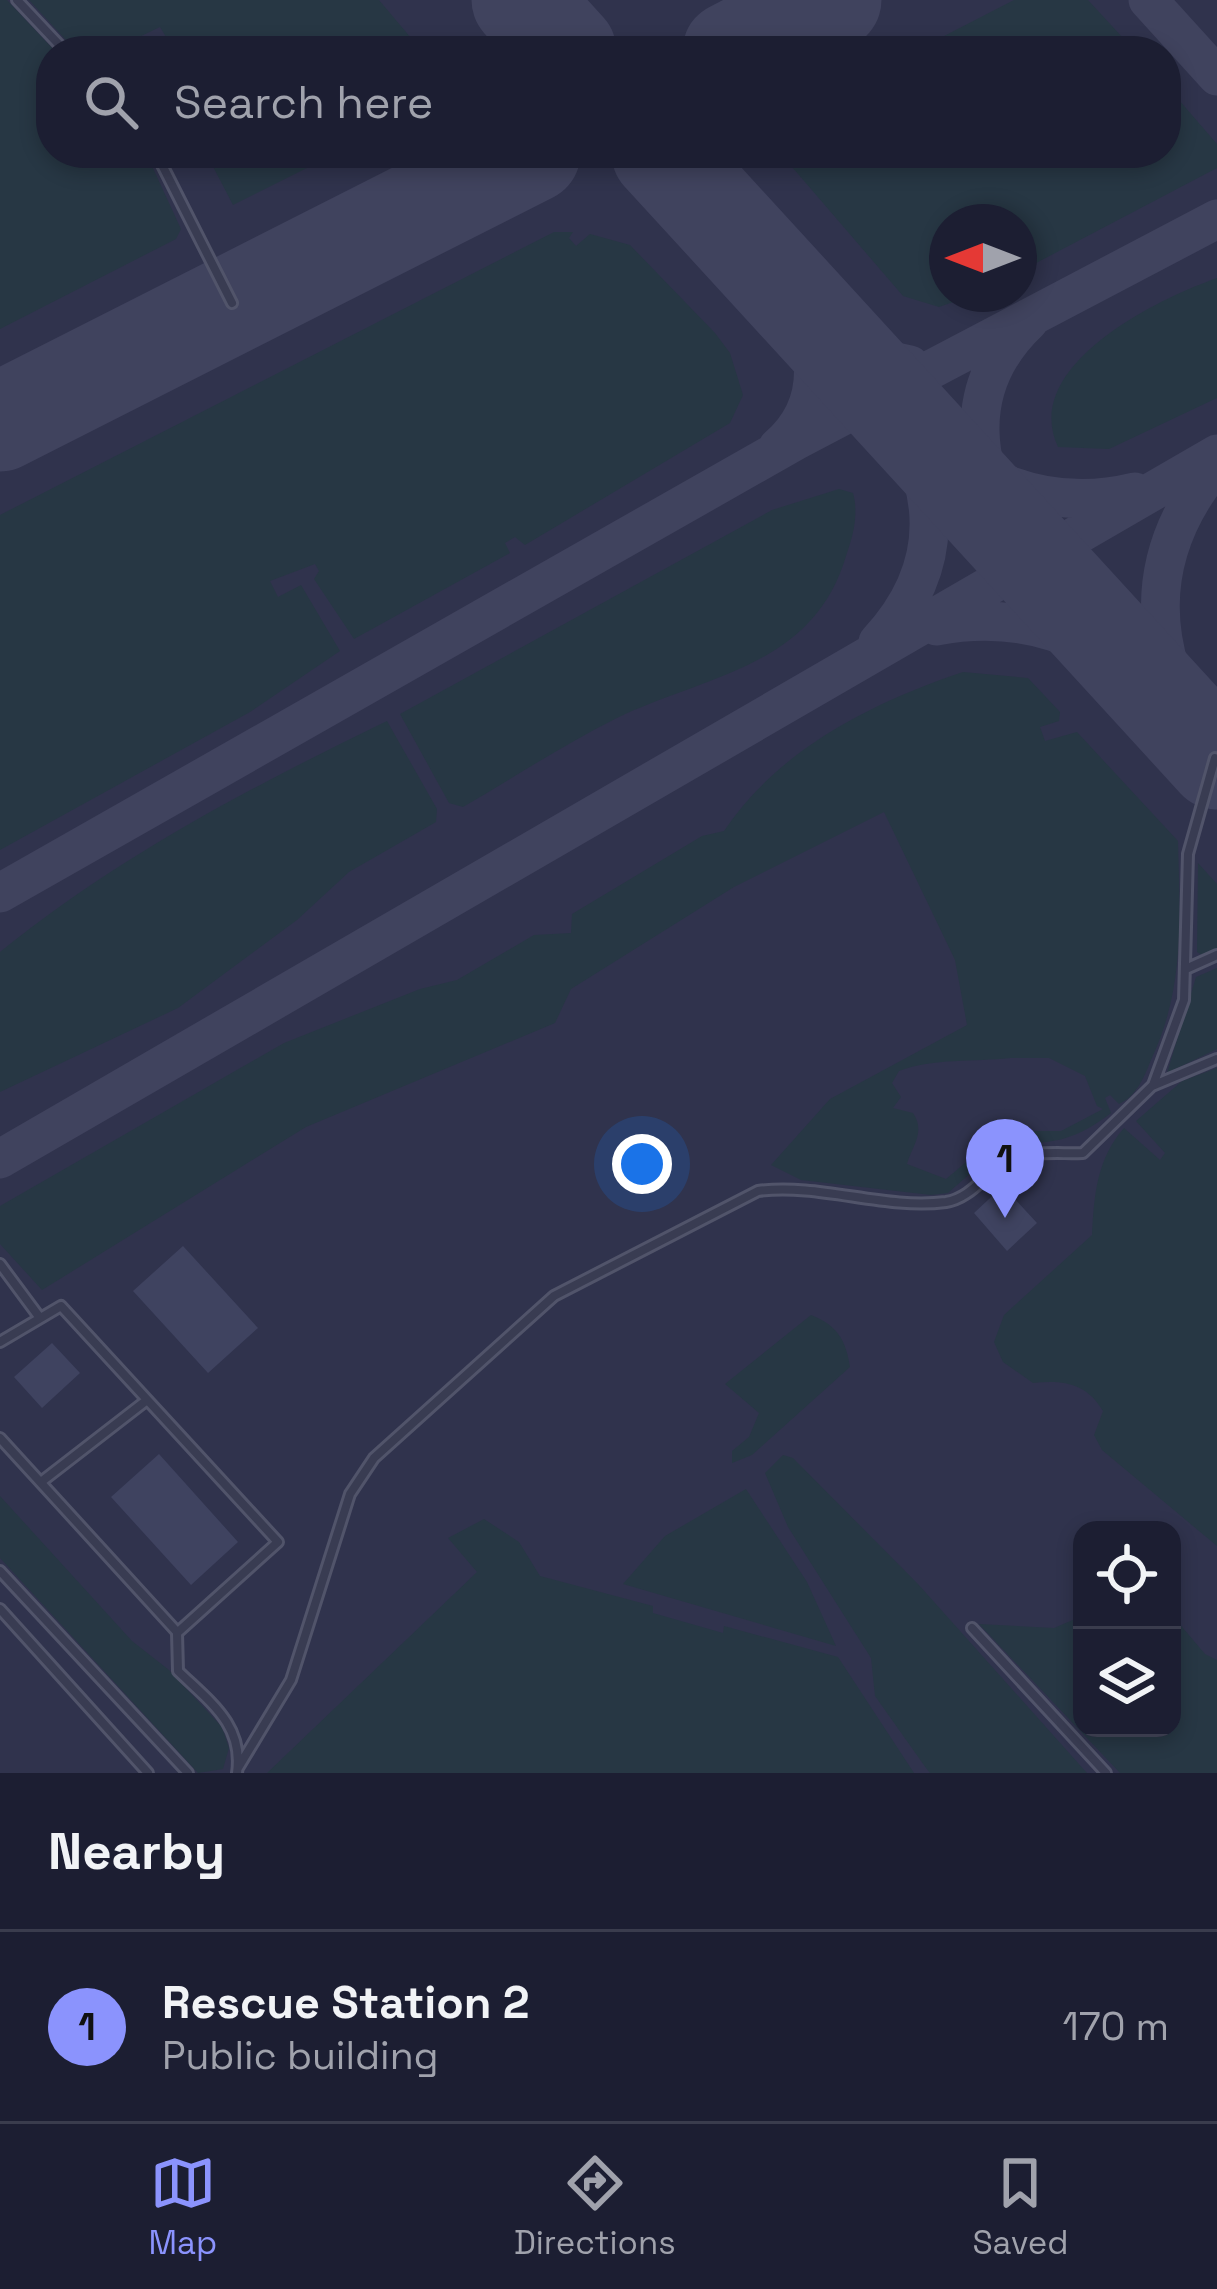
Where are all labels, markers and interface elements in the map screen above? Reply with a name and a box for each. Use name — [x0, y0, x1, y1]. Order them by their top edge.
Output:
search box — [36, 36, 1181, 168]
icon: search — [78, 69, 144, 135]
text: Search here — [174, 74, 433, 131]
north arrow — [929, 204, 1037, 312]
pin: 1 — [966, 1119, 1044, 1218]
your location — [612, 1134, 672, 1194]
map controls — [1073, 1521, 1181, 1737]
button: locate — [1073, 1521, 1181, 1629]
button: layers — [1073, 1629, 1181, 1737]
text: Nearby — [48, 1819, 225, 1884]
text: Rescue Station 2 — [162, 1974, 530, 2031]
text: 1 — [78, 2002, 96, 2051]
text: 170 m — [1062, 2002, 1169, 2051]
text: Public building — [162, 2031, 439, 2080]
tab: Map — [148, 2150, 217, 2264]
tab: Directions — [514, 2150, 676, 2264]
tab: Saved — [972, 2150, 1069, 2264]

